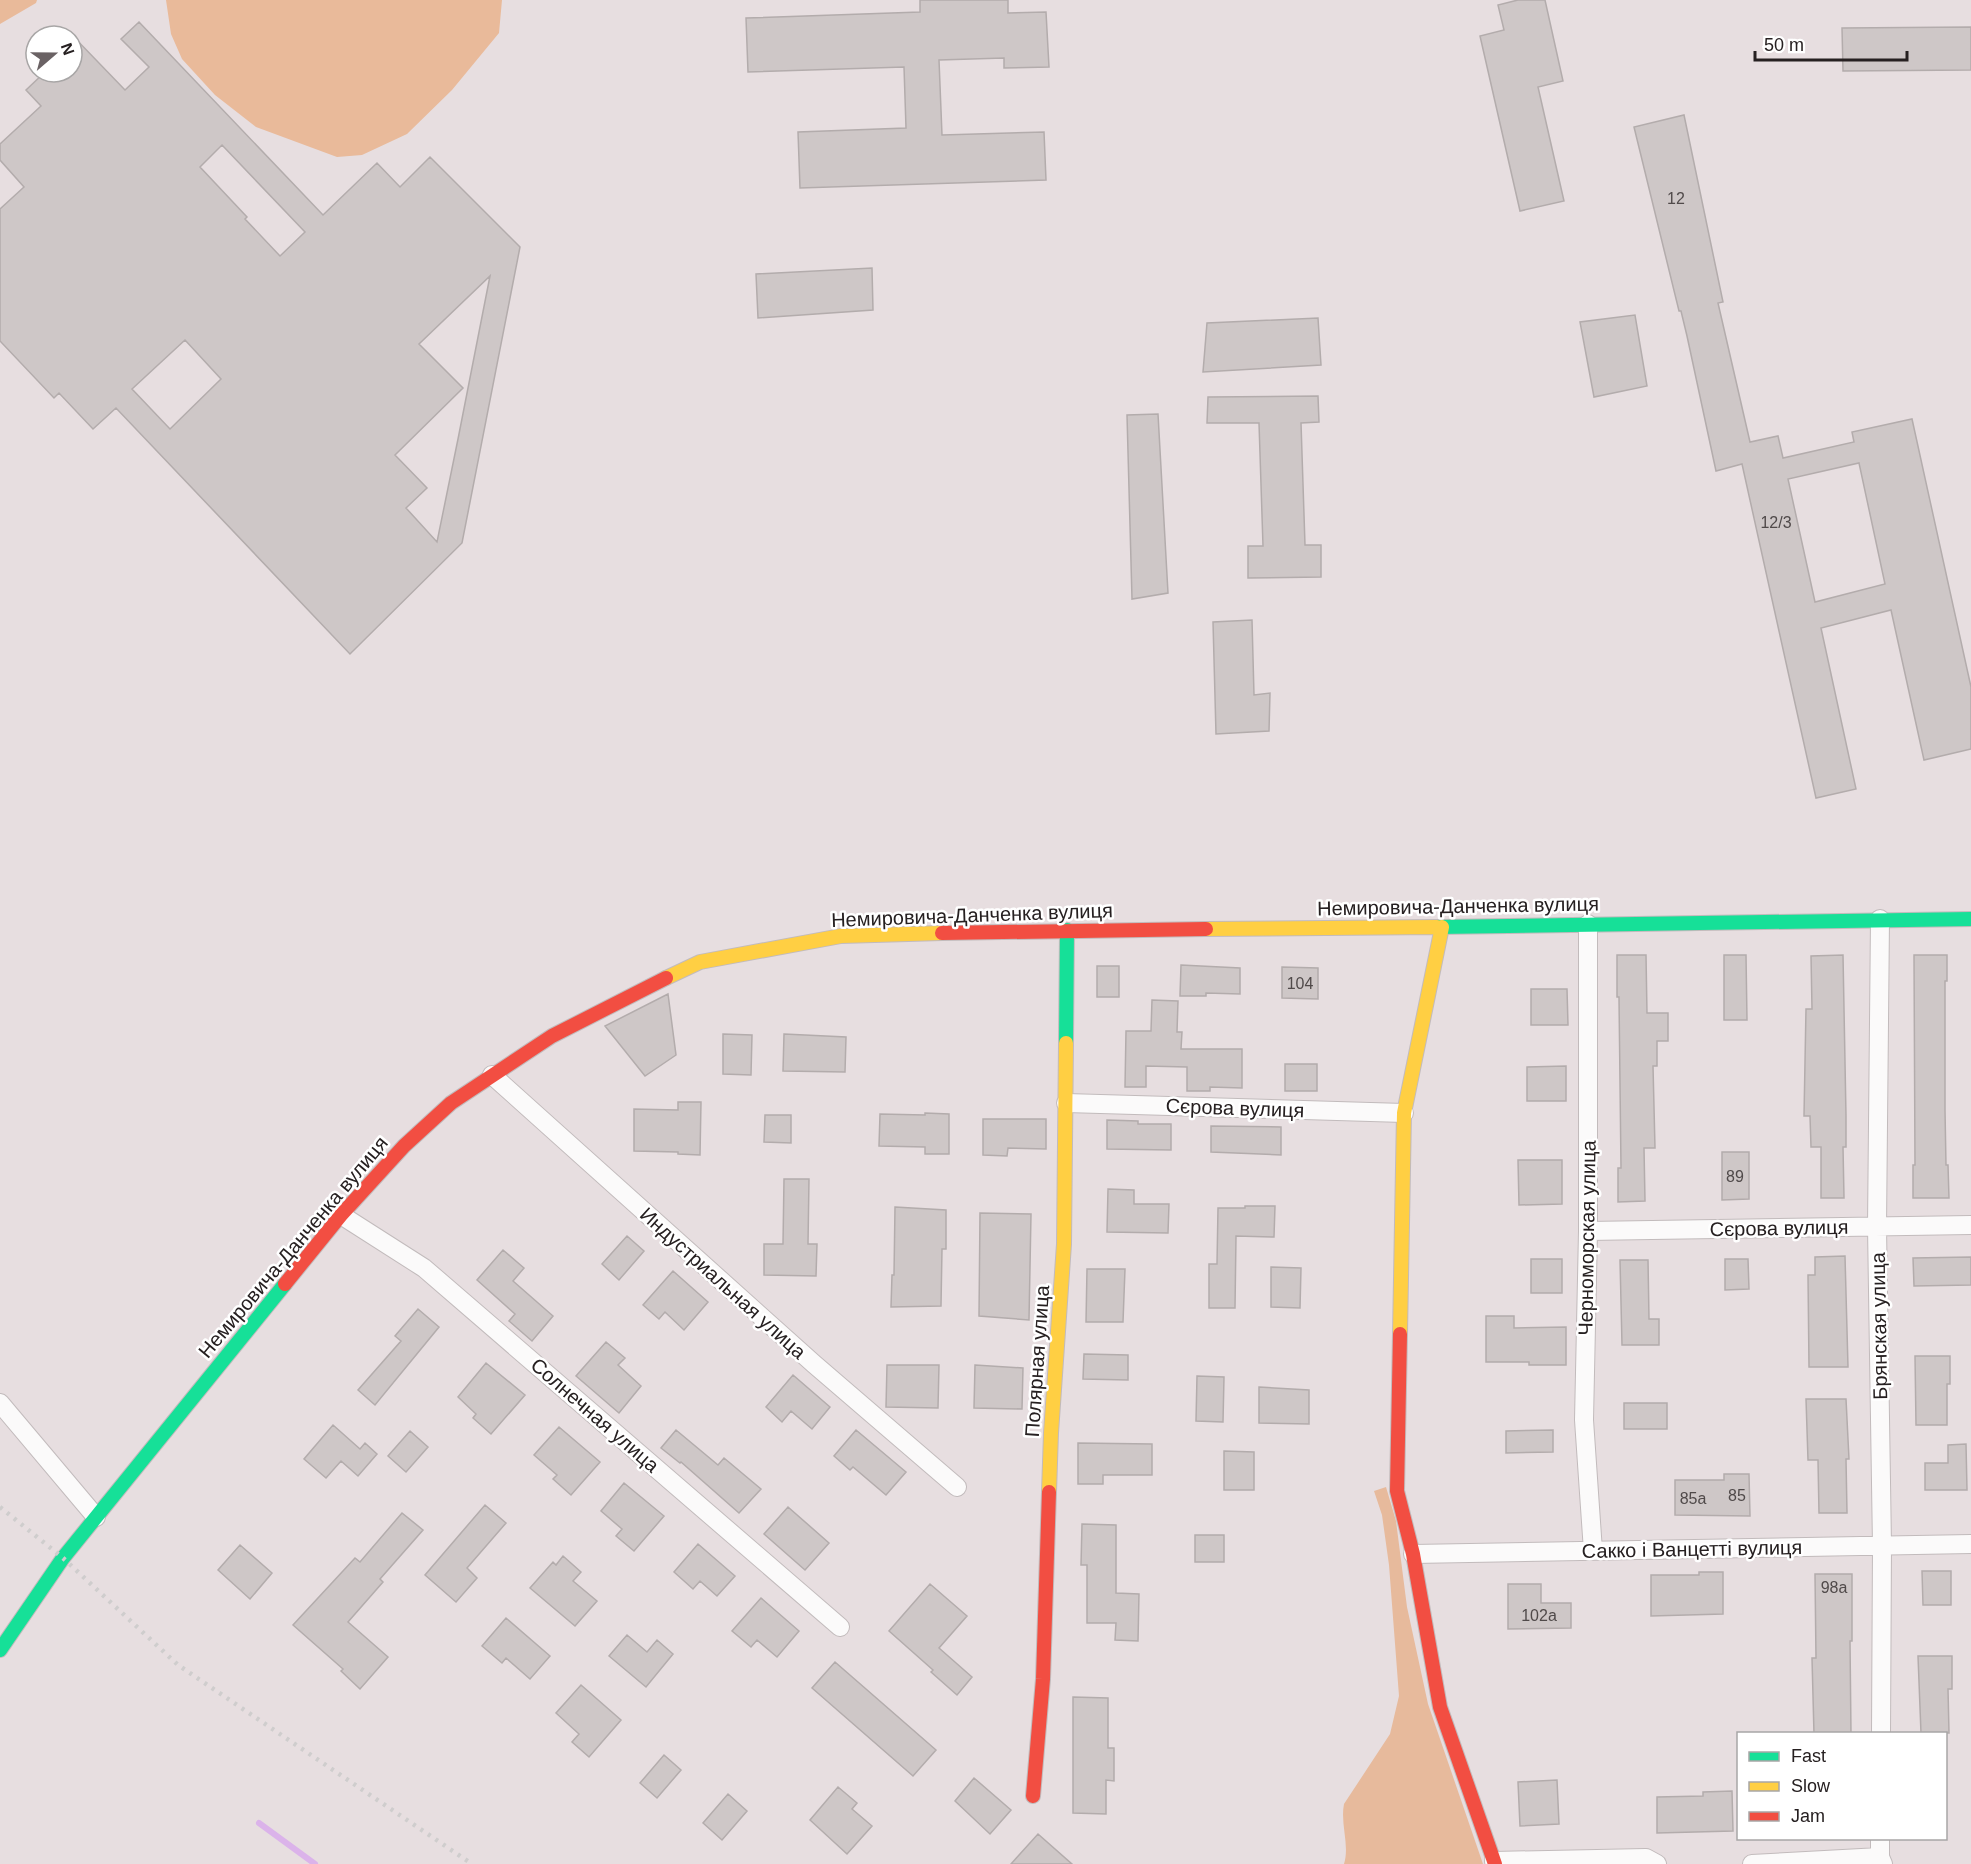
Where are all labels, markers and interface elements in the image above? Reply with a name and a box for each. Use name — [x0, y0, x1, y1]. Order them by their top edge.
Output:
north arrow — [24, 24, 84, 84]
scale bar — [1755, 24, 1906, 62]
text: 50 m — [1764, 35, 1804, 55]
text: N — [58, 41, 78, 57]
house number: 12 — [1667, 190, 1685, 207]
house number: 12/3 — [1760, 514, 1792, 531]
street label: Немировича-Данченка вулиця — [1317, 893, 1599, 919]
street label: Немировича-Данченка вулиця — [831, 899, 1113, 931]
house number: 104 — [1287, 975, 1313, 992]
street label: Сєрова вулиця — [1165, 1095, 1305, 1121]
street label: Немировича-Данченка вулиця — [194, 1132, 392, 1362]
street label: Черноморская улица — [1574, 1139, 1600, 1336]
house number: 89 — [1726, 1168, 1744, 1185]
street label: Индустриальная улица — [636, 1203, 811, 1364]
street label: Сєрова вулиця — [1709, 1216, 1849, 1240]
street label: Брянская улица — [1867, 1251, 1891, 1400]
street label: Полярная улица — [1021, 1283, 1053, 1438]
street label: Солнечная улица — [527, 1353, 664, 1477]
house number: 85 — [1728, 1487, 1746, 1504]
house number: 85а — [1680, 1490, 1706, 1507]
street label: Сакко і Ванцетті вулиця — [1582, 1536, 1802, 1562]
house number: 98а — [1821, 1579, 1847, 1596]
house number: 102а — [1521, 1607, 1557, 1624]
legend — [1737, 1732, 1947, 1840]
text: Fast — [1791, 1746, 1826, 1766]
text: Slow — [1791, 1776, 1831, 1796]
text: Jam — [1791, 1806, 1825, 1826]

